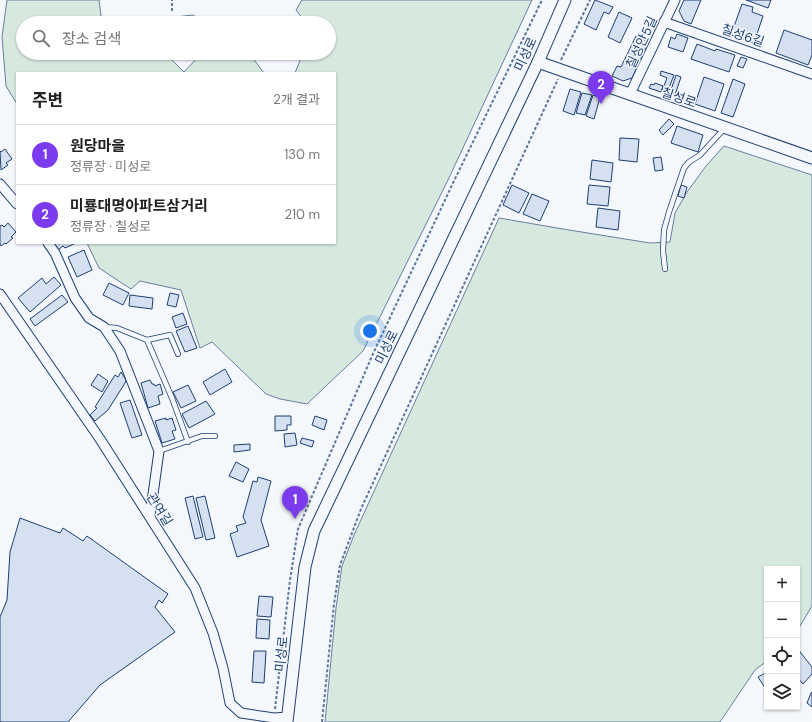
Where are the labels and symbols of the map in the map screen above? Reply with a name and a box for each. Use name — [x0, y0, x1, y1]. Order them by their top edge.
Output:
street label: 칠성안5길 — [622, 13, 661, 71]
street label: 칠성6길 — [719, 20, 766, 51]
street label: 미성로 — [510, 34, 541, 74]
pin: 2 — [588, 71, 614, 104]
street label: 칠성로 — [659, 84, 699, 111]
your location — [360, 321, 380, 341]
street label: 미성로 — [371, 327, 402, 367]
pin: 1 — [282, 486, 308, 519]
street label: 관여길 — [143, 490, 176, 529]
street label: 미성로 — [271, 635, 292, 673]

